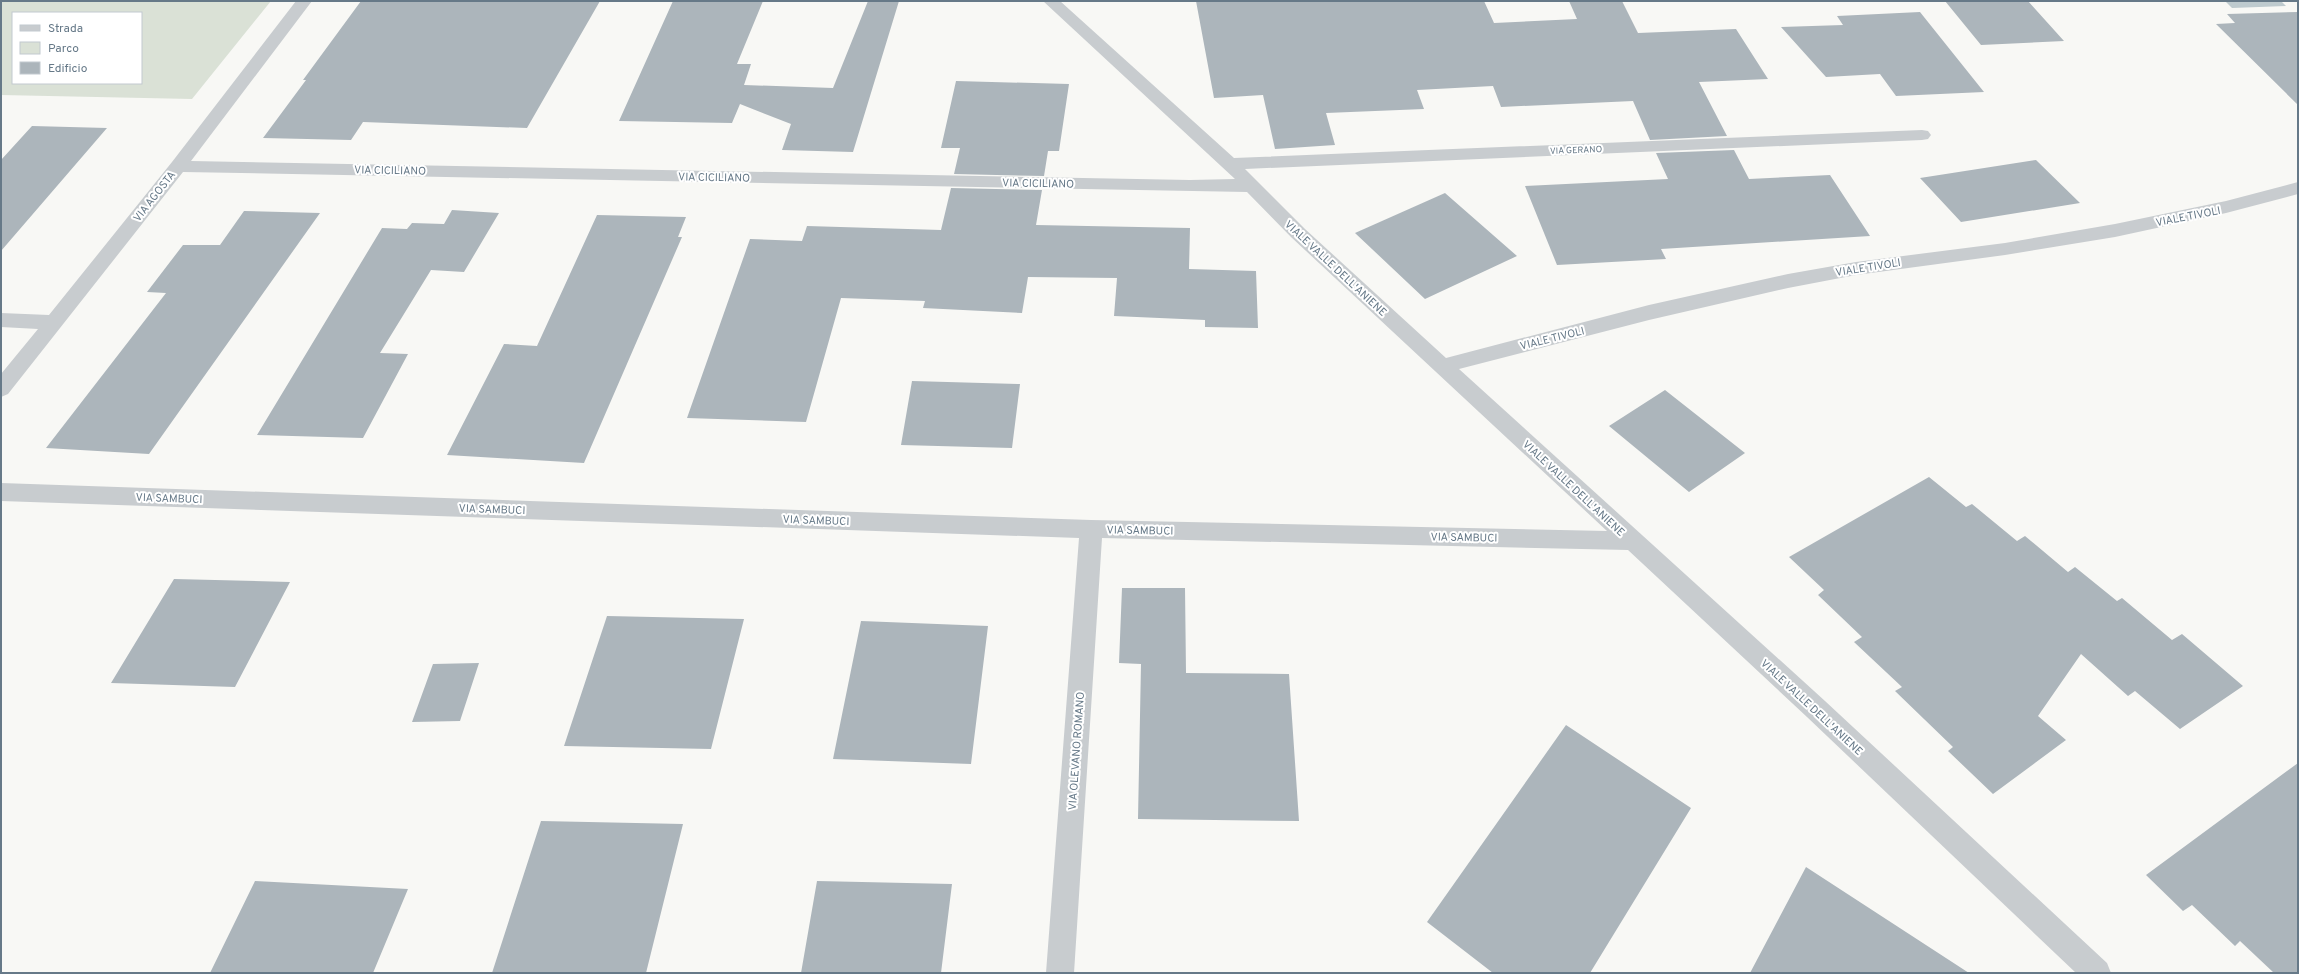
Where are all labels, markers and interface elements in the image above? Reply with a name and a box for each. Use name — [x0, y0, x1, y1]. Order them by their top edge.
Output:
legend — [12, 12, 142, 84]
text: Strada — [48, 21, 83, 37]
text: Parco — [48, 41, 79, 57]
text: Edificio — [48, 61, 88, 77]
street label: VIA GERANO — [1550, 144, 1602, 157]
street label: VIA CICILIANO — [354, 163, 426, 179]
street label: VIA AGOSTA — [131, 168, 179, 225]
street label: VIA CICILIANO — [678, 170, 750, 186]
street label: VIA CICILIANO — [1002, 176, 1074, 192]
street label: VIALE TIVOLI — [2155, 204, 2222, 230]
street label: VIALE VALLE DELL'ANIENE — [1281, 218, 1389, 320]
street label: VIALE TIVOLI — [1835, 256, 1902, 280]
street label: VIALE TIVOLI — [1519, 324, 1586, 354]
street label: VIALE VALLE DELL'ANIENE — [1519, 438, 1627, 540]
street label: VIA SAMBUCI — [135, 491, 203, 507]
street label: VIA SAMBUCI — [458, 502, 526, 518]
street label: VIA SAMBUCI — [782, 513, 850, 529]
street label: VIA SAMBUCI — [1106, 523, 1174, 539]
street label: VIA SAMBUCI — [1430, 530, 1498, 546]
street label: VIALE VALLE DELL'ANIENE — [1757, 657, 1865, 759]
street label: VIA OLEVANO ROMANO — [1066, 691, 1088, 811]

